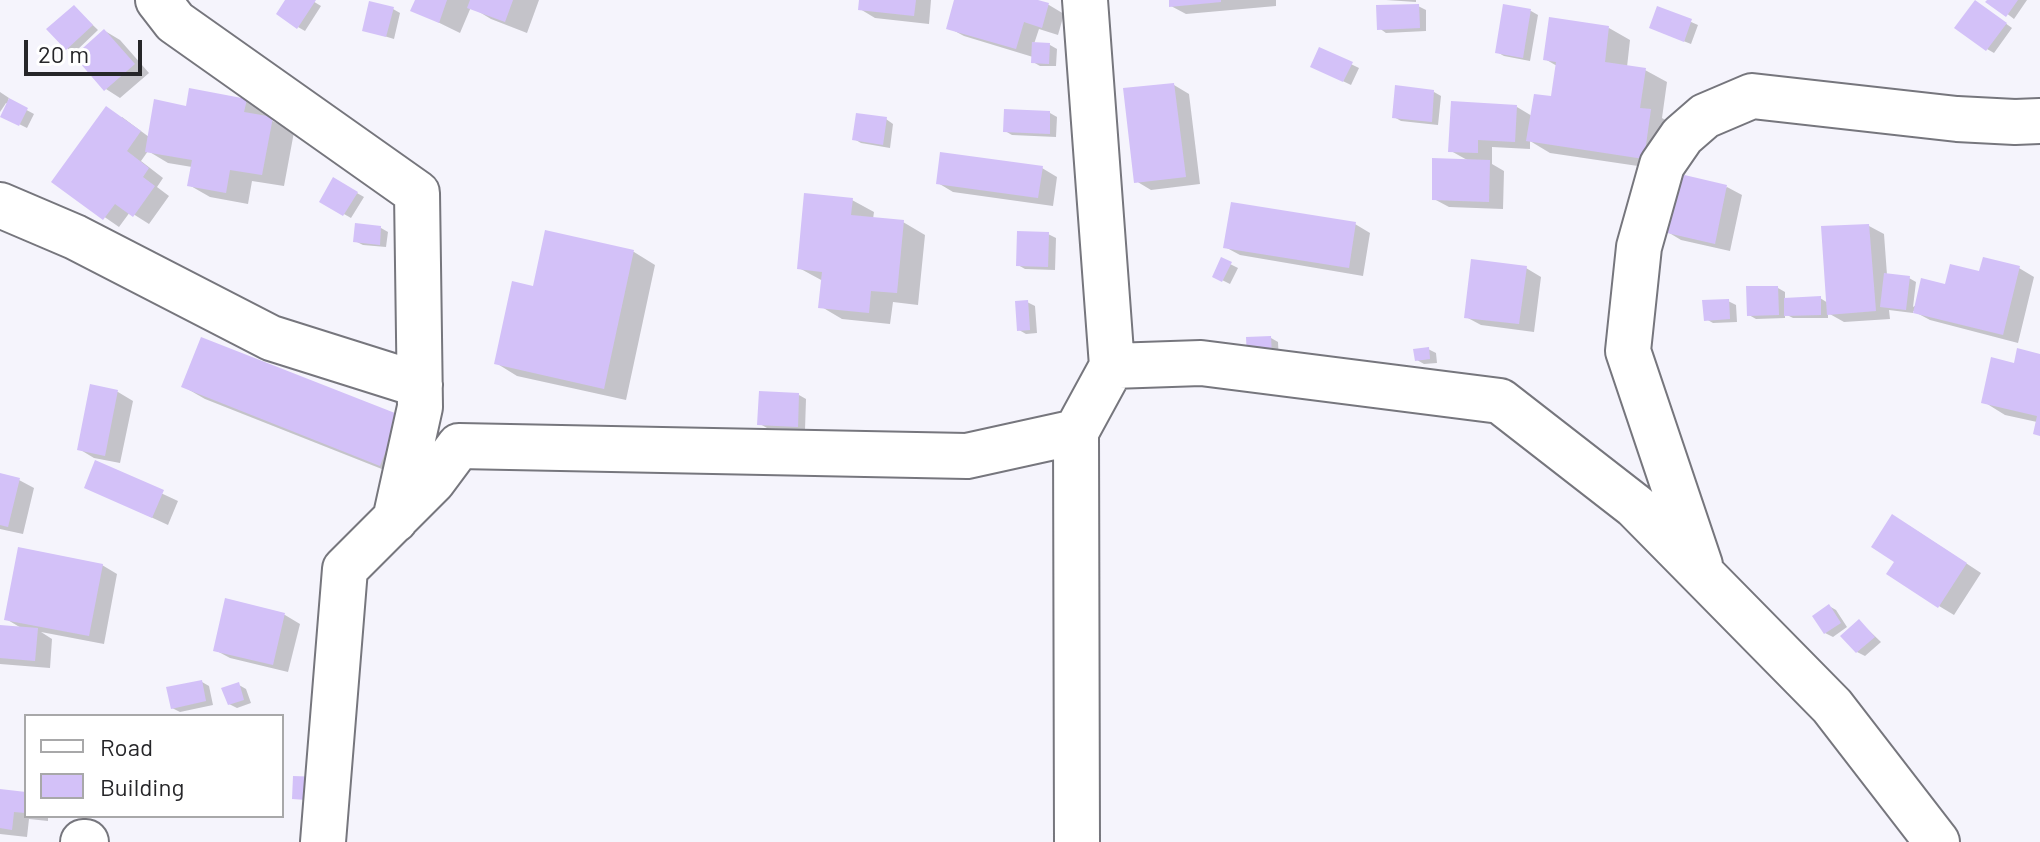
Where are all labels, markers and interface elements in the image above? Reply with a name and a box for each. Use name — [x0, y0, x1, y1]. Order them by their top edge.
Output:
scale bar — [28, 24, 146, 74]
text: 20 m — [38, 39, 89, 68]
legend — [24, 714, 284, 818]
text: Road — [100, 732, 153, 761]
text: Building — [100, 772, 184, 801]

